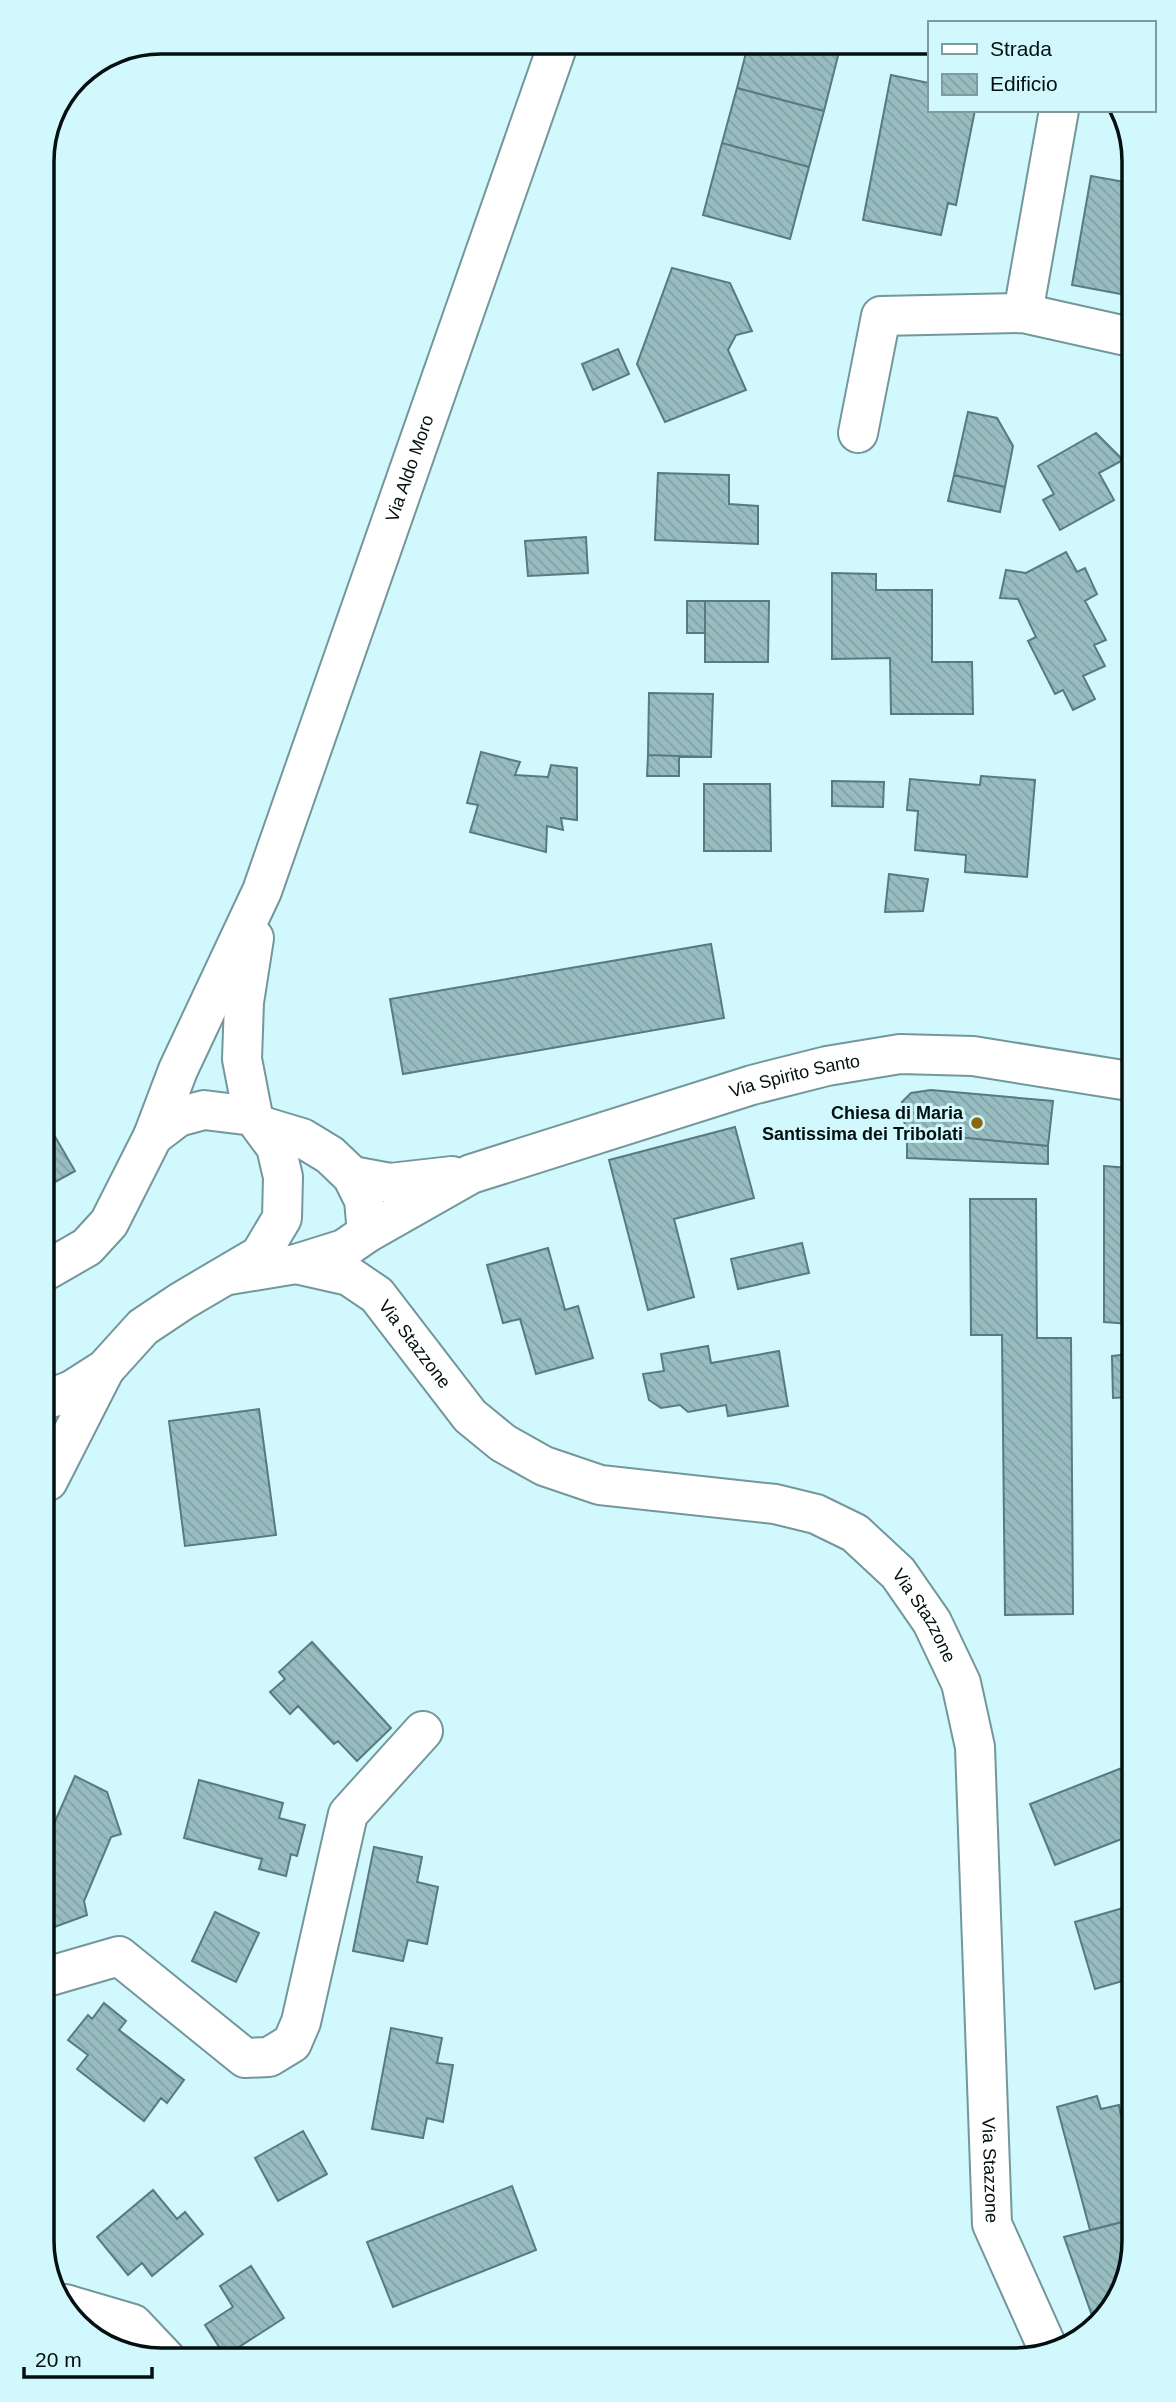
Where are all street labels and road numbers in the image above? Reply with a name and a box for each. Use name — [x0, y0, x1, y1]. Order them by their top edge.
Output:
street label: Via Aldo Moro — [382, 412, 438, 524]
street label: Via Spirito Santo — [727, 1051, 861, 1102]
street label: Via Stazzone — [375, 1296, 455, 1392]
street label: Via Stazzone — [888, 1565, 960, 1665]
street label: Via Stazzone — [978, 2117, 1002, 2223]

